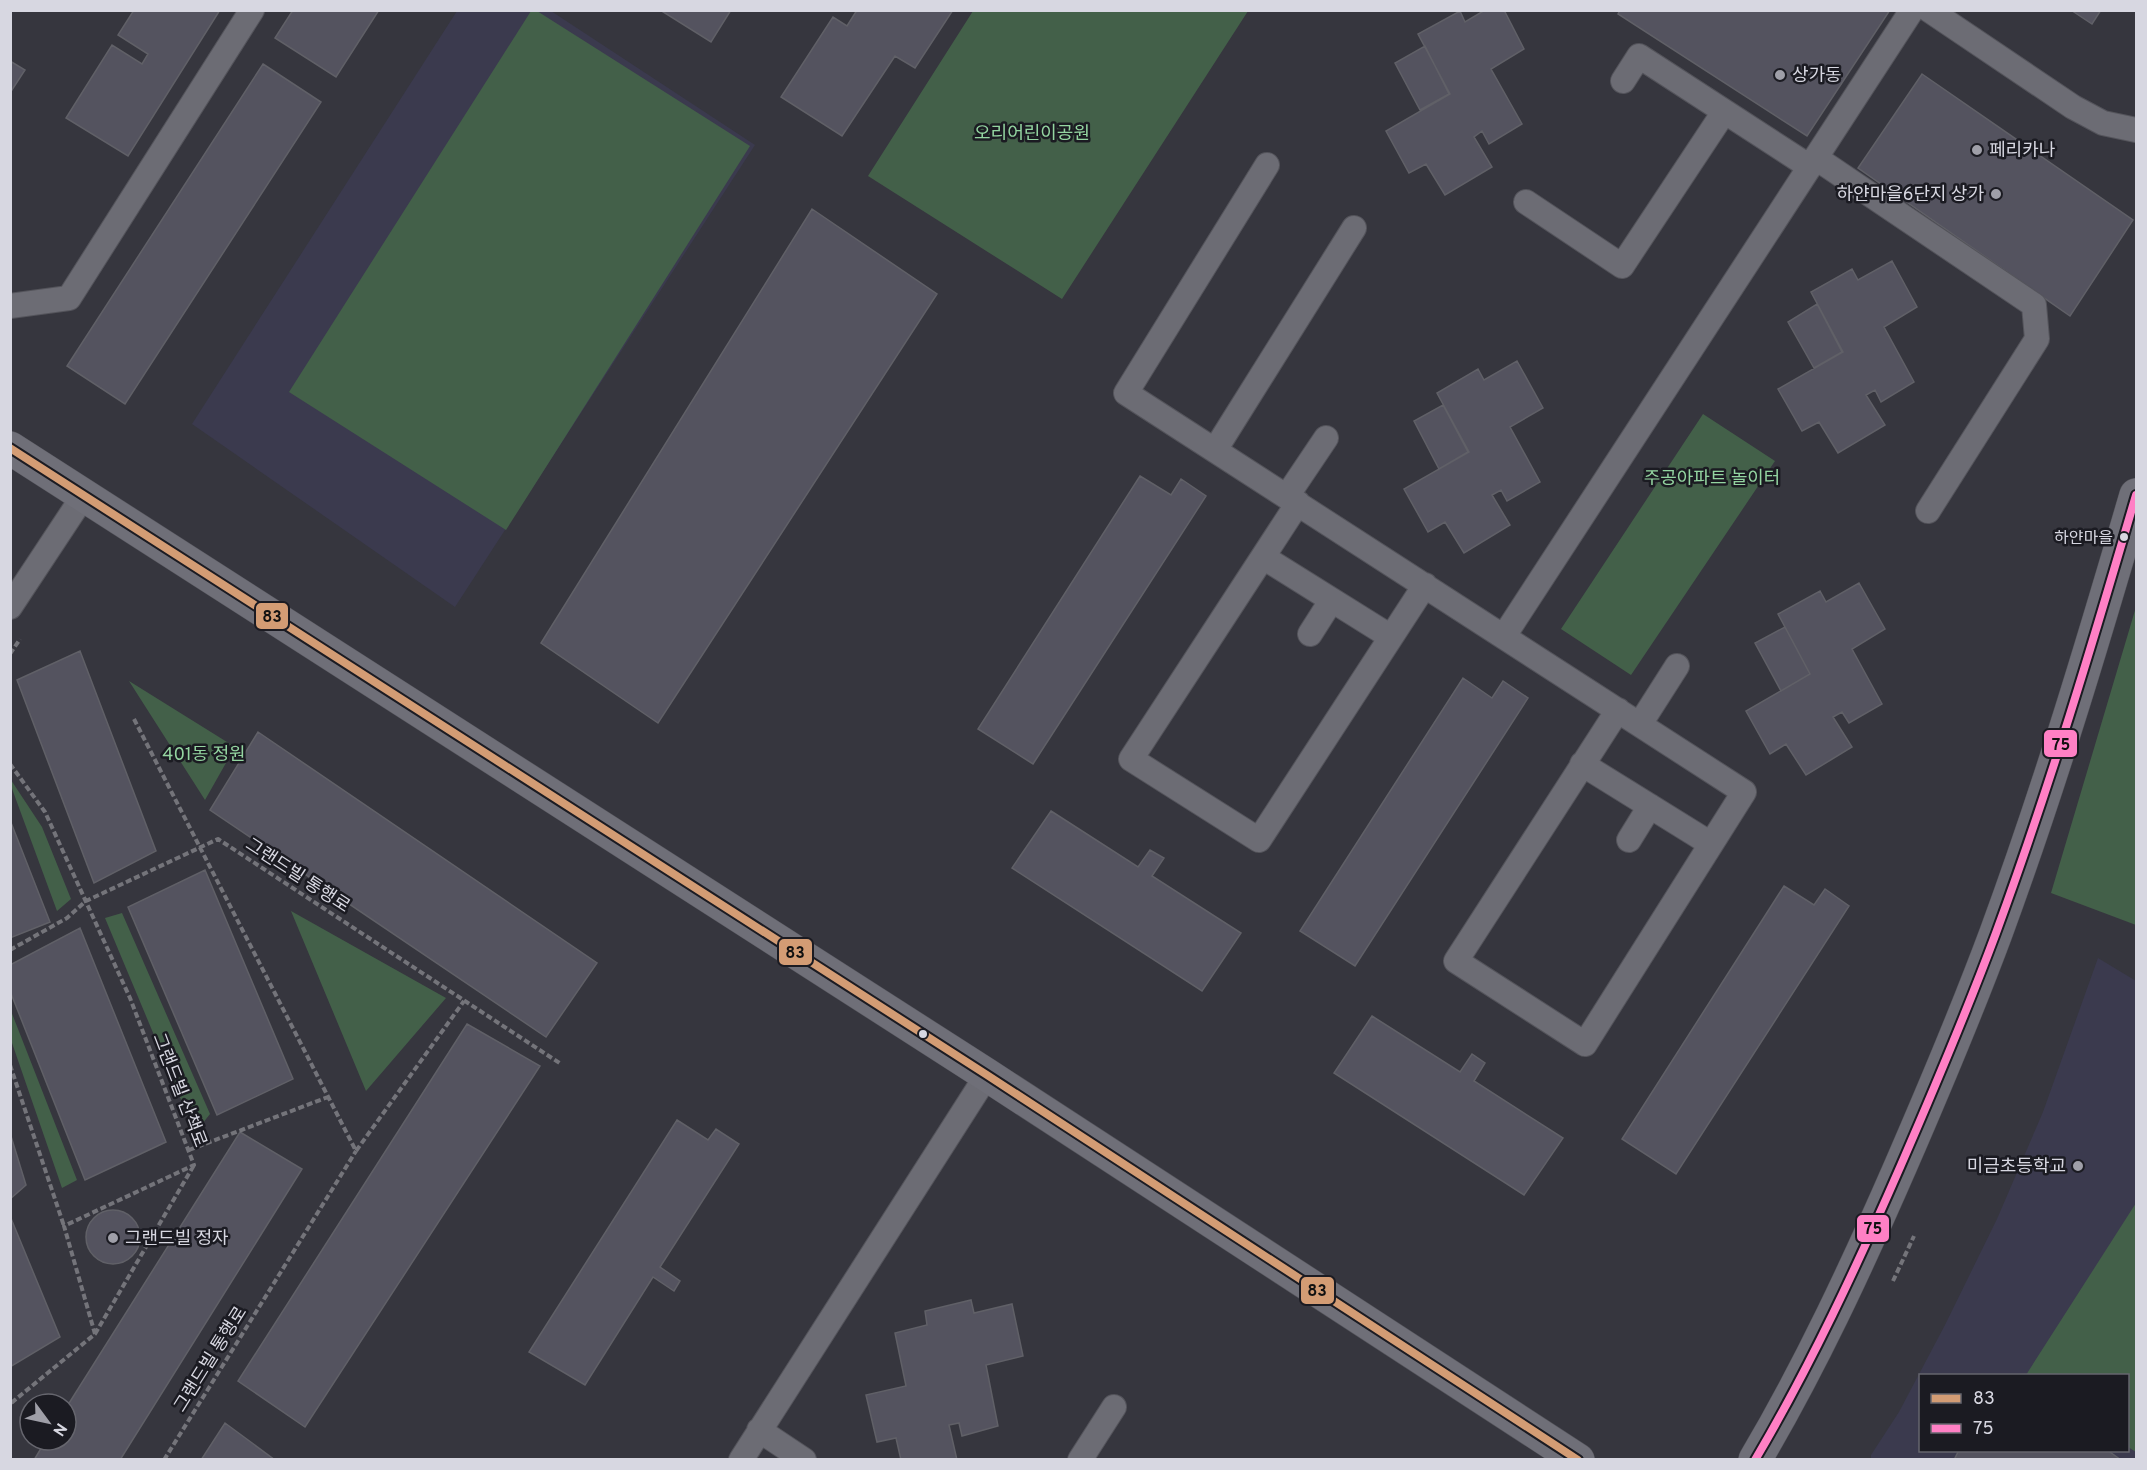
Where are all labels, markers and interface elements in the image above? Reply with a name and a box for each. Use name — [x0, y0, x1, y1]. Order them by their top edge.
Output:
place label: 상가동 — [1792, 65, 1842, 88]
marker: 상가동 — [1773, 68, 1787, 82]
park label: 오리어린이공원 — [974, 123, 1090, 146]
place label: 페리카나 — [1989, 140, 2055, 163]
marker: 페리카나 — [1970, 143, 1984, 157]
place label: 하얀마을6단지 상가 — [1837, 184, 1984, 207]
marker: 하얀마을6단지 상가 — [1989, 187, 2003, 201]
park label: 주공아파트 놀이터 — [1644, 468, 1780, 491]
place label: 하얀마을 — [2054, 529, 2113, 549]
marker: 하얀마을 — [2118, 531, 2130, 543]
line badge: 83 — [255, 602, 289, 630]
text: 83 — [262, 608, 282, 628]
line badge: 75 — [2043, 729, 2078, 758]
text: 75 — [2052, 736, 2070, 756]
park label: 401동 정원 — [162, 744, 246, 767]
street label: 그랜드빌 통행로 — [241, 834, 354, 919]
line badge: 83 — [778, 938, 813, 966]
text: 83 — [785, 944, 805, 964]
unlabelled marker — [917, 1028, 929, 1040]
street label: 그랜드빌 산책로 — [146, 1030, 211, 1151]
place label: 미금초등학교 — [1967, 1156, 2066, 1179]
marker: 미금초등학교 — [2071, 1159, 2085, 1173]
line badge: 75 — [1856, 1214, 1890, 1243]
text: 75 — [1864, 1220, 1882, 1240]
place label: 그랜드빌 정자 — [125, 1228, 229, 1251]
marker: 그랜드빌 정자 — [106, 1231, 120, 1245]
line badge: 83 — [1300, 1276, 1335, 1305]
text: 83 — [1307, 1282, 1327, 1302]
street label: 그랜드빌 통행로 — [170, 1303, 253, 1417]
legend — [1919, 1374, 2129, 1452]
text: 83 — [1973, 1388, 1995, 1411]
north arrow — [18, 1392, 78, 1452]
text: 75 — [1973, 1418, 1994, 1441]
text: N — [47, 1419, 70, 1439]

